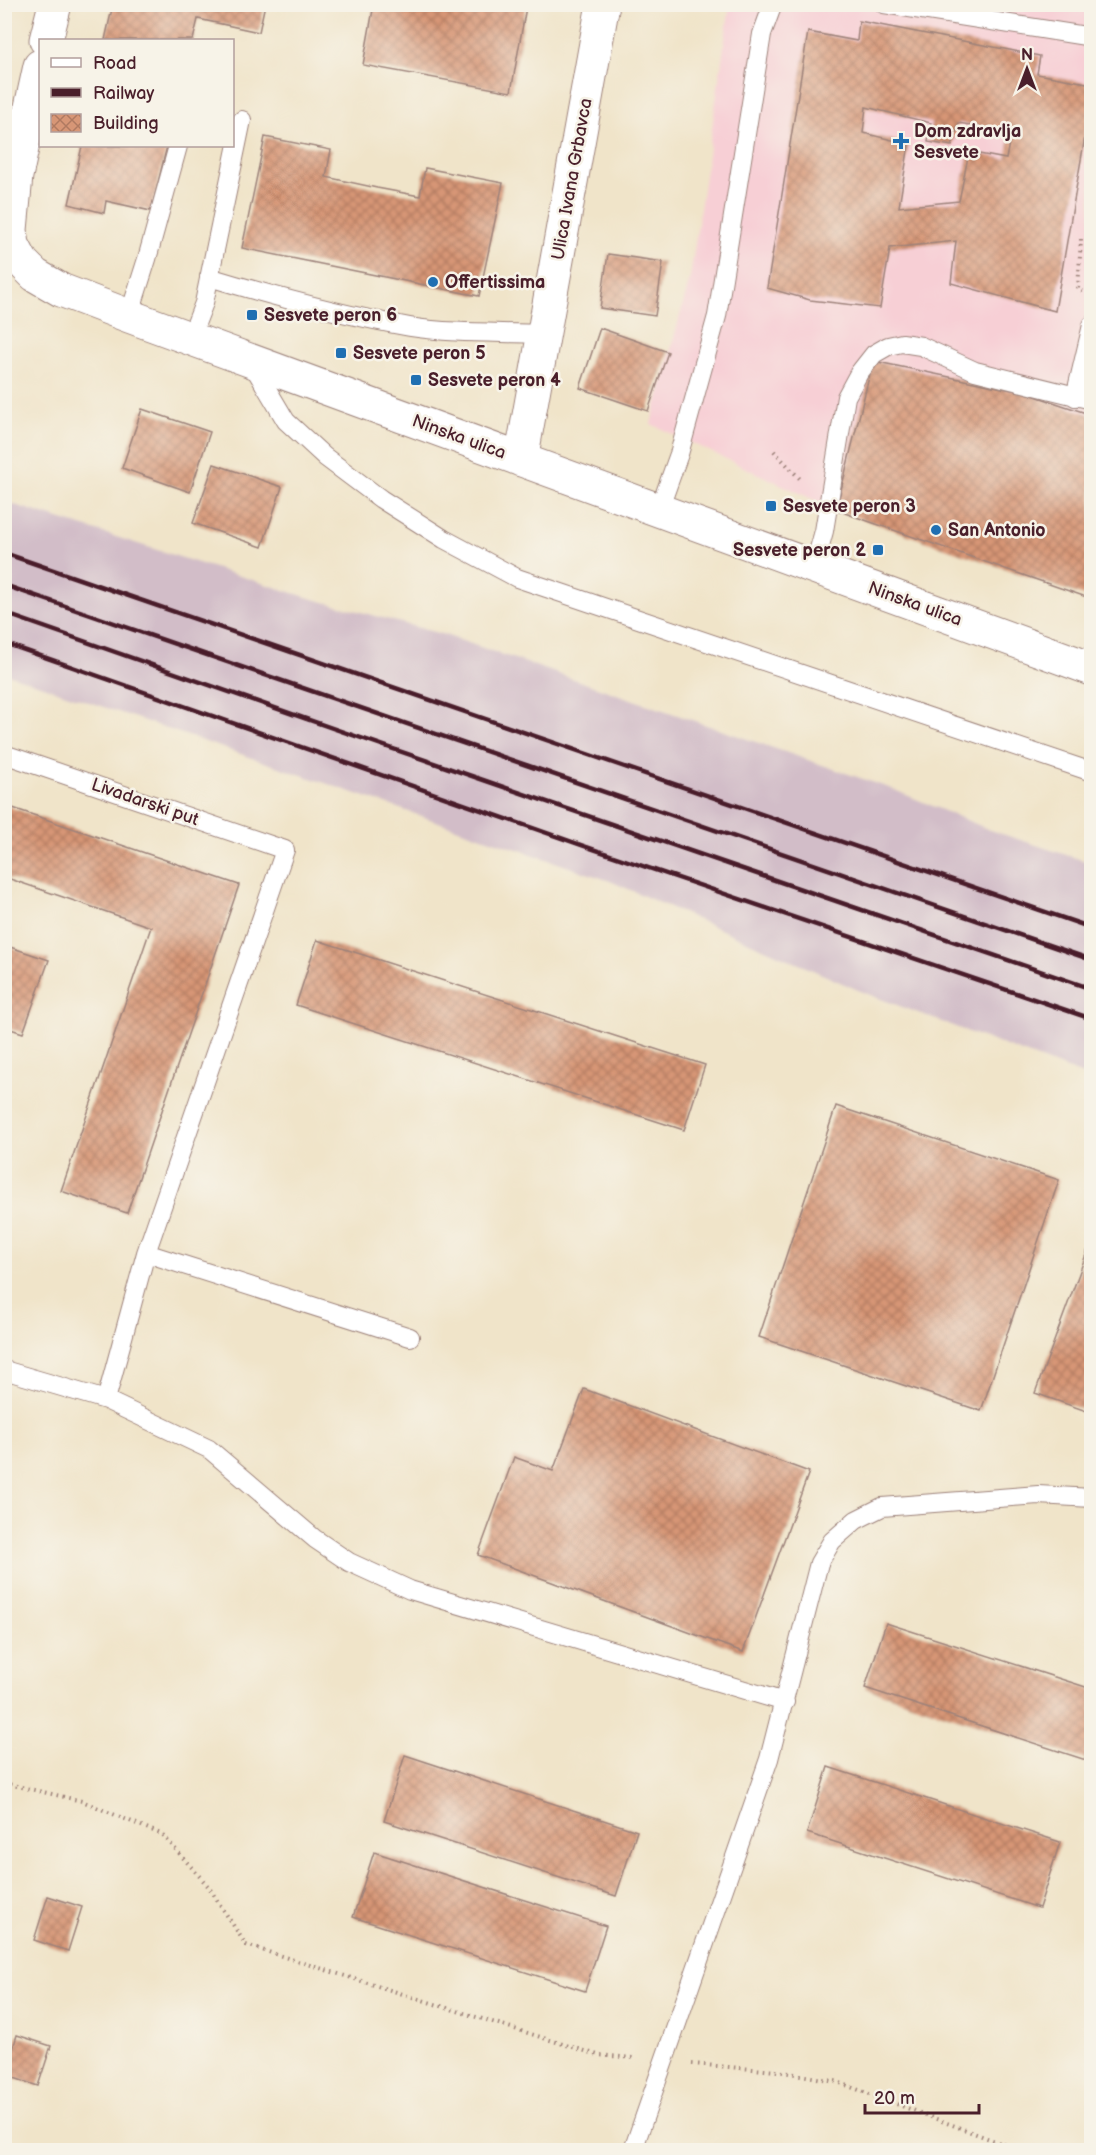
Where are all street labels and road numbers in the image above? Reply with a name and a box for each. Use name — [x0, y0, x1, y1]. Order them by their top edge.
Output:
street label: Ulica Ivana Grbavca — [547, 96, 597, 262]
street label: Ninska ulica — [409, 410, 509, 464]
street label: Ninska ulica — [865, 577, 965, 631]
street label: Livadarski put — [89, 774, 202, 830]

